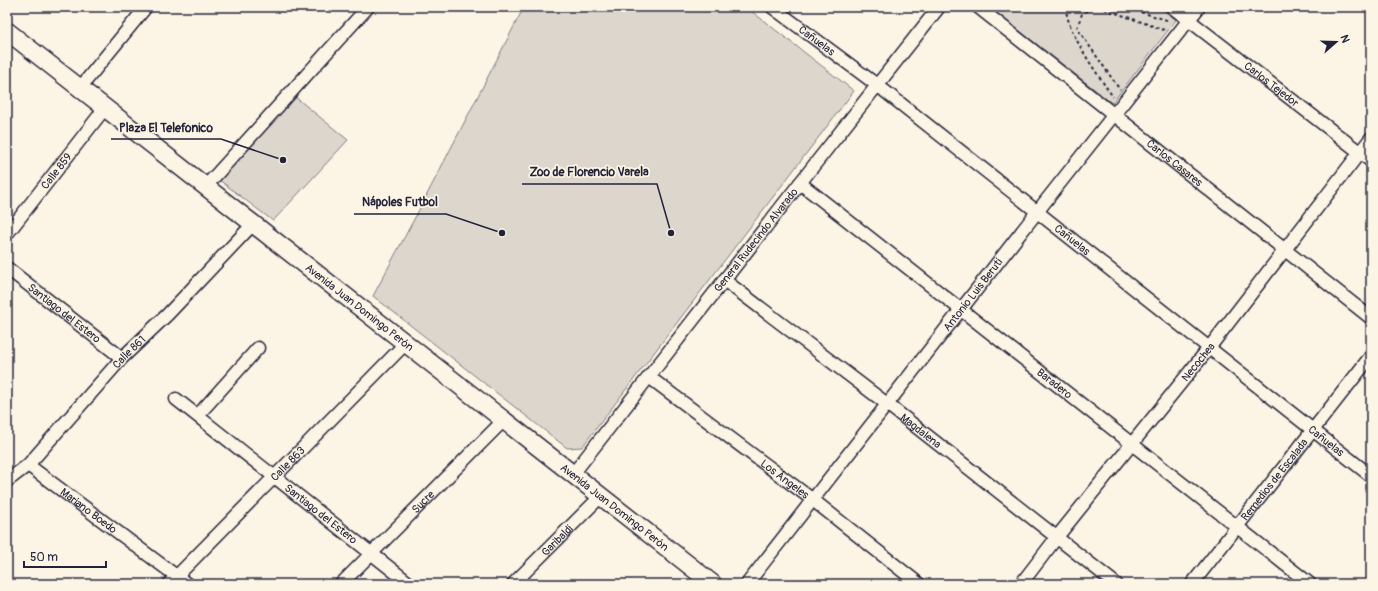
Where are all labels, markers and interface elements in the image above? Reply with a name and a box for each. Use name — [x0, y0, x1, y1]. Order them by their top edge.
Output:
north arrow — [1316, 22, 1356, 62]
street label: Cañuelas — [796, 23, 837, 59]
text: N — [1338, 33, 1352, 45]
street label: Carlos Tejedor — [1241, 59, 1301, 110]
callout: Plaza El Telefonico — [111, 115, 221, 139]
text: Plaza El Telefonico — [119, 121, 213, 136]
street label: Carlos Casares — [1144, 137, 1205, 189]
street label: Calle 859 — [38, 150, 75, 192]
callout: Zoo de Florencio Varela — [522, 160, 657, 184]
text: Zoo de Florencio Varela — [529, 165, 649, 180]
street label: General Rudecindo Alvarado — [711, 185, 801, 295]
callout: Nápoles Futbol — [354, 190, 446, 214]
text: Nápoles Futbol — [362, 195, 438, 210]
street label: Cañuelas — [1052, 222, 1093, 258]
street label: Antonio Luis Beruti — [941, 256, 1005, 334]
street label: Avenida Juan Domingo Perón — [303, 261, 416, 354]
street label: Santiago del Estero — [25, 281, 103, 346]
street label: Calle 861 — [110, 333, 148, 371]
street label: Necochea — [1179, 340, 1218, 384]
street label: Baradero — [1034, 366, 1075, 401]
street label: Magdalena — [898, 411, 944, 451]
street label: Cañuelas — [1306, 423, 1347, 459]
street label: Remedios de Escalada — [1238, 436, 1311, 523]
street label: Calle 863 — [268, 444, 308, 484]
street label: Los Ángeles — [758, 457, 811, 502]
street label: Avenida Juan Domingo Perón — [558, 461, 671, 554]
street label: Santiago del Estero — [282, 481, 360, 547]
street label: Mariano Boedo — [58, 486, 119, 536]
street label: Sucre — [409, 488, 438, 516]
street label: Garibaldi — [539, 522, 576, 559]
scale bar — [24, 543, 106, 569]
text: 50 m — [30, 550, 58, 565]

